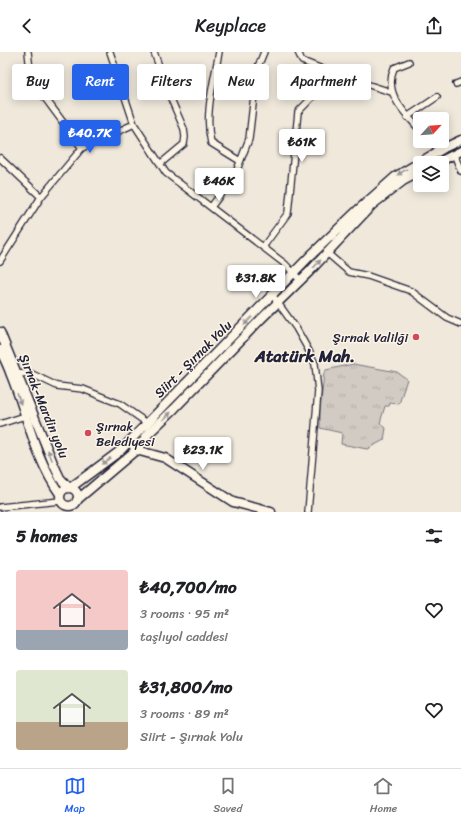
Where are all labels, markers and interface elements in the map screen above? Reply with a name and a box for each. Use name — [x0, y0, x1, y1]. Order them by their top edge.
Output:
text: Keyplace — [195, 10, 266, 42]
icon: back — [16, 15, 38, 37]
icon: share — [423, 15, 445, 37]
chip: Buy — [12, 64, 64, 100]
chip: Rent — [72, 64, 129, 100]
chip: Filters — [137, 64, 206, 100]
chip: New — [214, 64, 269, 100]
chip: Apartment — [277, 64, 371, 100]
north arrow — [413, 112, 449, 148]
map controls — [413, 112, 449, 192]
pin: ₺40.7K — [57, 120, 123, 154]
text: ₺40.7K — [69, 121, 111, 144]
pin: ₺61K — [278, 129, 326, 163]
text: ₺61K — [288, 130, 316, 153]
button: layers — [413, 156, 449, 192]
pin: ₺46K — [195, 168, 243, 202]
one-way arrow — [397, 168, 407, 176]
text: ₺46K — [204, 169, 234, 192]
one-way arrow — [312, 259, 322, 269]
pin: ₺31.8K — [223, 265, 289, 299]
text: ₺31.8K — [236, 266, 276, 289]
street label: Siirt - Şırnak Yolu — [148, 314, 238, 404]
one-way arrow — [243, 316, 253, 326]
place label: Şırnak Valilği — [333, 326, 408, 349]
marker: Şırnak Valilği — [411, 332, 421, 342]
district label: Atatürk Mah. — [254, 341, 355, 371]
street label: Şırnak-Mardin yolu — [13, 350, 75, 462]
one-way arrow — [17, 393, 23, 405]
one-way arrow — [161, 412, 172, 421]
place label: Şırnak Belediyesi — [96, 415, 155, 453]
marker: Şırnak Belediyesi — [83, 428, 93, 438]
pin: ₺23.1K — [170, 437, 236, 471]
text: ₺23.1K — [183, 438, 223, 461]
one-way arrow — [46, 448, 52, 460]
one-way arrow — [101, 457, 112, 465]
text: 5 homes — [16, 521, 77, 551]
icon: filters — [423, 525, 445, 547]
text: ₺40,700/mo — [140, 572, 237, 602]
icon: home — [48, 586, 96, 634]
icon: heart — [423, 599, 445, 621]
text: 3 rooms · 95 m² — [140, 602, 229, 625]
text: taşlıyol caddesi — [140, 625, 228, 648]
text: ₺31,800/mo — [140, 672, 232, 702]
icon: home — [48, 686, 96, 734]
icon: heart — [423, 699, 445, 721]
text: 3 rooms · 89 m² — [140, 702, 229, 725]
text: Siirt - Şırnak Yolu — [140, 725, 243, 748]
tab: Map — [64, 775, 86, 818]
tab: Saved — [213, 775, 242, 818]
tab: Home — [370, 775, 397, 818]

